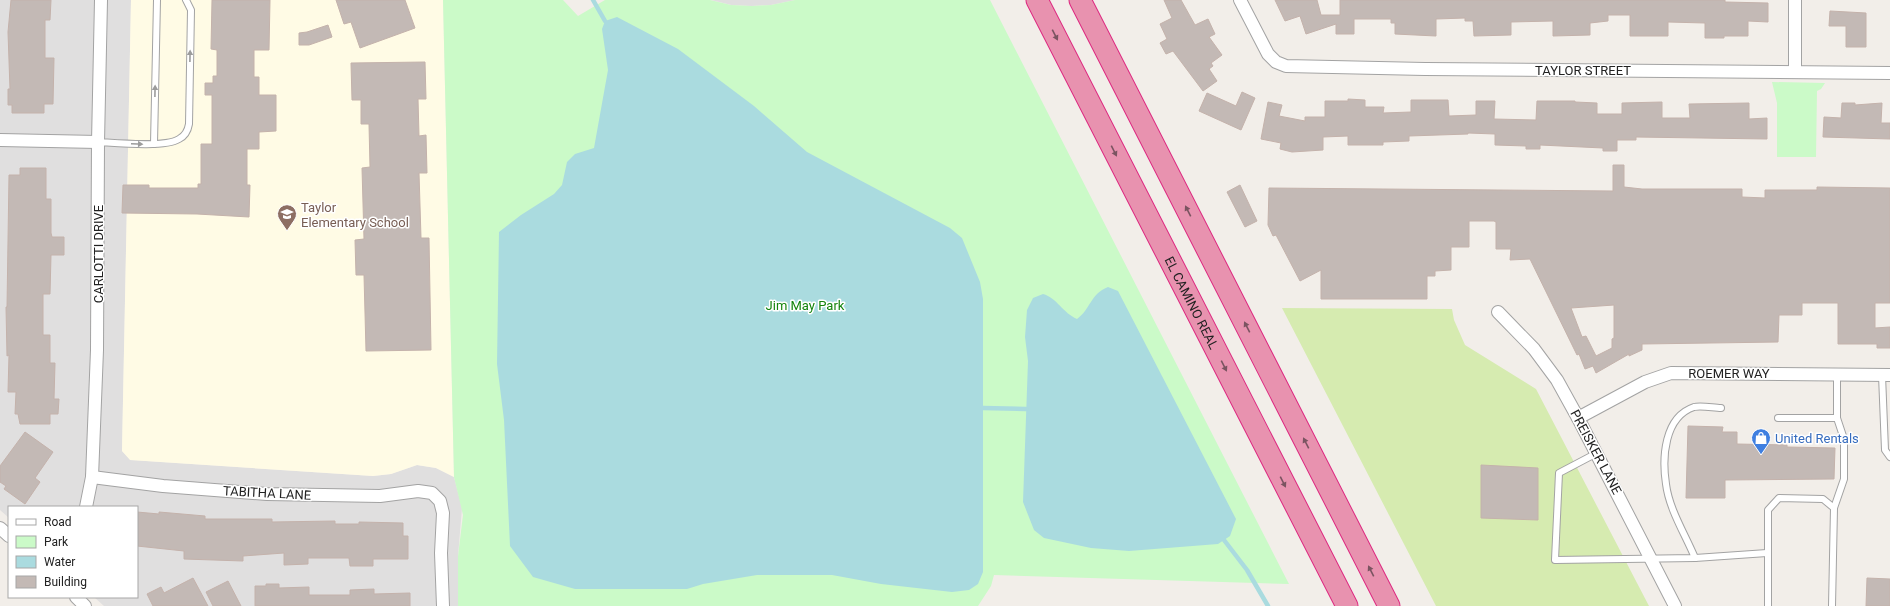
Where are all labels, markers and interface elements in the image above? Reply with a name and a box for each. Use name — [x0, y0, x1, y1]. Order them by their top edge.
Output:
one-way arrow — [1052, 29, 1058, 41]
one-way arrow — [187, 49, 193, 62]
street label: TAYLOR STREET — [1535, 63, 1631, 78]
one-way arrow — [152, 84, 158, 97]
one-way arrow — [131, 140, 143, 147]
one-way arrow — [1111, 145, 1117, 156]
place label: Taylor Elementary School — [301, 200, 409, 230]
school or university icon: Taylor Elementary School — [276, 203, 298, 231]
street label: CARLOTTI DRIVE — [91, 205, 106, 303]
one-way arrow — [1185, 205, 1191, 217]
street label: EL CAMINO REAL — [1162, 254, 1222, 351]
park label: Jim May Park — [766, 298, 845, 313]
one-way arrow — [1244, 321, 1250, 333]
one-way arrow — [1221, 360, 1227, 372]
street label: ROEMER WAY — [1688, 366, 1770, 381]
street label: PREISKER LANE — [1567, 407, 1625, 497]
shop icon: United Rentals — [1750, 427, 1772, 455]
place label: United Rentals — [1775, 431, 1859, 446]
one-way arrow — [1303, 437, 1309, 449]
one-way arrow — [1280, 476, 1287, 488]
street label: TABITHA LANE — [223, 483, 311, 503]
legend — [8, 506, 138, 598]
text: Road — [44, 515, 72, 529]
text: Park — [44, 535, 69, 549]
text: Water — [44, 555, 75, 569]
one-way arrow — [1368, 565, 1374, 577]
text: Building — [44, 575, 87, 589]

